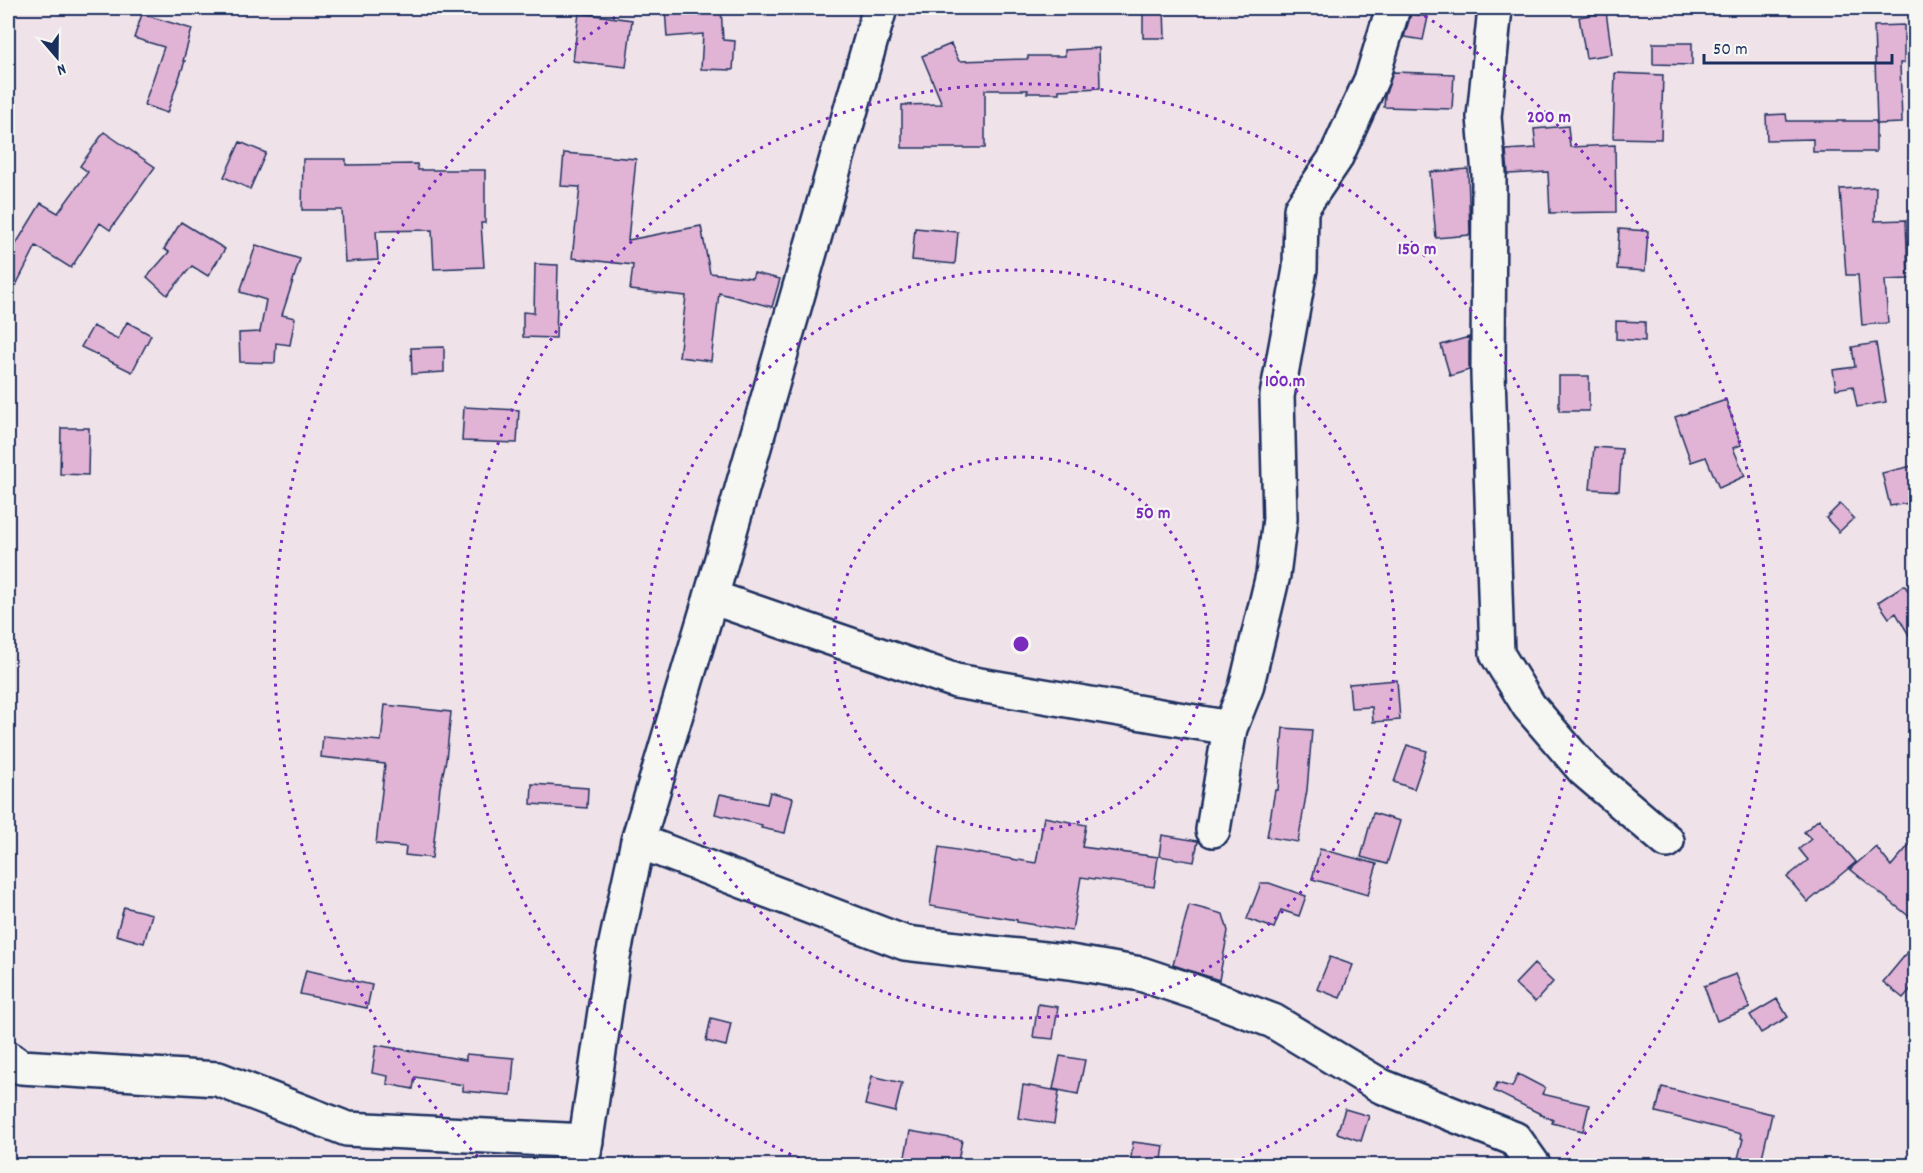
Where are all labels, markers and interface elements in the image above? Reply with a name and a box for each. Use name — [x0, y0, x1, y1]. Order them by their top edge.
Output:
north arrow — [27, 27, 87, 87]
scale bar — [1704, 27, 1892, 65]
text: 50 m — [1713, 38, 1748, 63]
text: N — [54, 57, 69, 81]
text: 200 m — [1527, 106, 1571, 131]
text: 150 m — [1398, 238, 1436, 263]
text: 100 m — [1265, 370, 1305, 395]
text: 50 m — [1136, 502, 1170, 527]
centre of rings — [1011, 634, 1031, 654]

